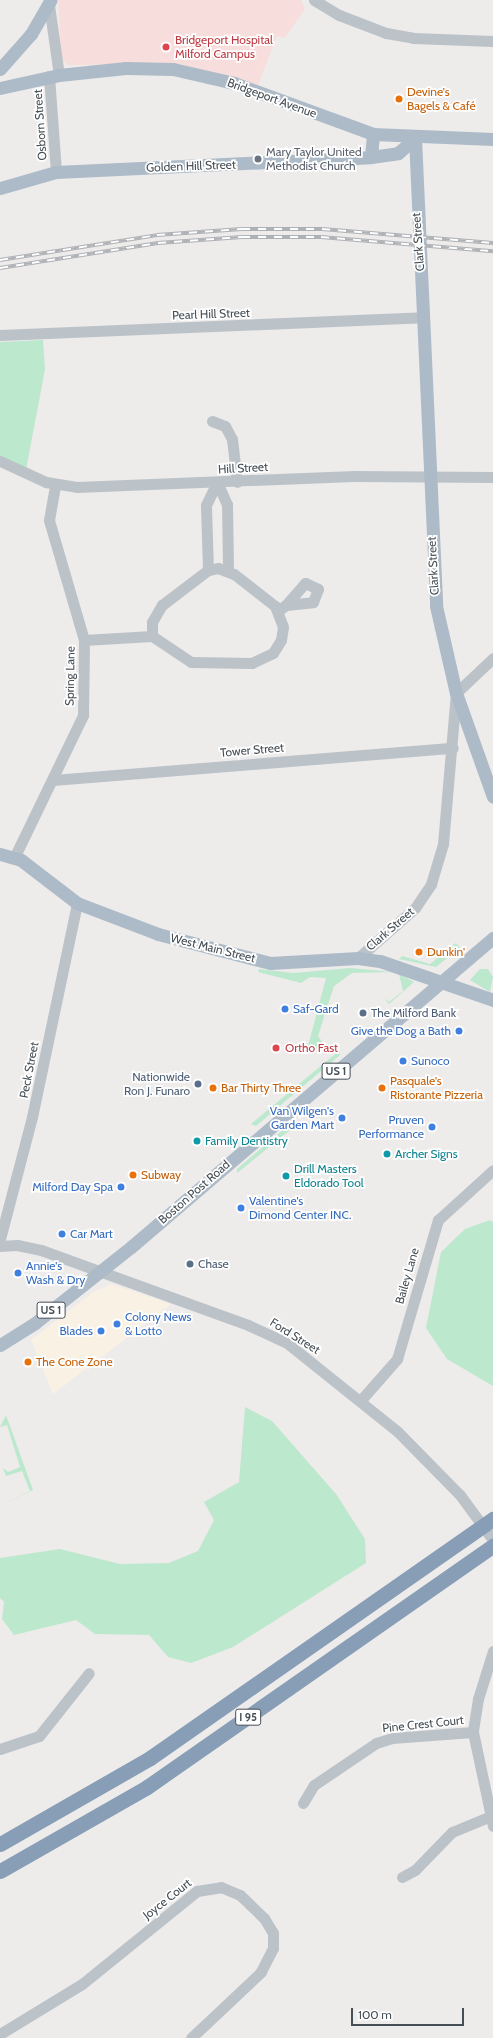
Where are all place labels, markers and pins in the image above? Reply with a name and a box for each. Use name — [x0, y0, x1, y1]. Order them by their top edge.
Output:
place label: Bridgeport Hospital Milford Campus — [175, 33, 273, 61]
marker: Bridgeport Hospital Milford Campus — [160, 41, 172, 53]
place label: Devine's Bagels & Café — [407, 85, 476, 113]
marker: Devine's Bagels & Café — [394, 94, 404, 104]
place label: Mary Taylor United Methodist Church — [266, 145, 362, 173]
marker: Mary Taylor United Methodist Church — [253, 154, 263, 164]
place label: Dunkin' — [427, 945, 465, 959]
marker: Dunkin' — [414, 947, 424, 957]
place label: Saf-Gard — [293, 1002, 339, 1016]
marker: Saf-Gard — [280, 1004, 290, 1014]
place label: The Milford Bank — [371, 1006, 456, 1020]
marker: The Milford Bank — [358, 1008, 368, 1018]
place label: Give the Dog a Bath — [351, 1024, 451, 1038]
marker: Give the Dog a Bath — [454, 1026, 464, 1036]
place label: Ortho Fast — [285, 1041, 338, 1055]
marker: Ortho Fast — [270, 1042, 282, 1054]
place label: Sunoco — [411, 1054, 449, 1068]
marker: Sunoco — [398, 1056, 408, 1066]
place label: Nationwide Ron J. Funaro — [124, 1070, 190, 1098]
place label: Pasquale's Ristorante Pizzeria — [390, 1074, 483, 1102]
marker: Nationwide Ron J. Funaro — [193, 1079, 203, 1089]
place label: Bar Thirty Three — [221, 1081, 301, 1095]
marker: Bar Thirty Three — [208, 1083, 218, 1093]
marker: Pasquale's Ristorante Pizzeria — [377, 1083, 387, 1093]
place label: Van Wilgen's Garden Mart — [270, 1104, 334, 1132]
marker: Van Wilgen's Garden Mart — [337, 1113, 347, 1123]
place label: Pruven Performance — [359, 1113, 424, 1141]
marker: Pruven Performance — [427, 1122, 437, 1132]
place label: Family Dentistry — [205, 1134, 288, 1148]
marker: Family Dentistry — [192, 1136, 202, 1146]
place label: Archer Signs — [395, 1147, 458, 1161]
marker: Archer Signs — [382, 1149, 392, 1159]
place label: Drill Masters Eldorado Tool — [294, 1162, 364, 1190]
place label: Subway — [141, 1168, 181, 1182]
marker: Subway — [128, 1170, 138, 1180]
marker: Drill Masters Eldorado Tool — [281, 1171, 291, 1181]
place label: Milford Day Spa — [32, 1180, 113, 1194]
marker: Milford Day Spa — [116, 1182, 126, 1192]
place label: Valentine's Dimond Center INC. — [249, 1194, 351, 1222]
marker: Valentine's Dimond Center INC. — [236, 1203, 246, 1213]
place label: Car Mart — [70, 1227, 113, 1241]
marker: Car Mart — [57, 1229, 67, 1239]
place label: Chase — [198, 1257, 229, 1271]
place label: Annie's Wash & Dry — [26, 1259, 85, 1287]
marker: Chase — [185, 1259, 195, 1269]
marker: Annie's Wash & Dry — [13, 1268, 23, 1278]
place label: Colony News & Lotto — [125, 1310, 192, 1338]
marker: Colony News & Lotto — [112, 1319, 122, 1329]
place label: Blades — [60, 1324, 93, 1338]
marker: Blades — [96, 1326, 106, 1336]
place label: The Cone Zone — [36, 1355, 113, 1369]
marker: The Cone Zone — [23, 1357, 33, 1367]

